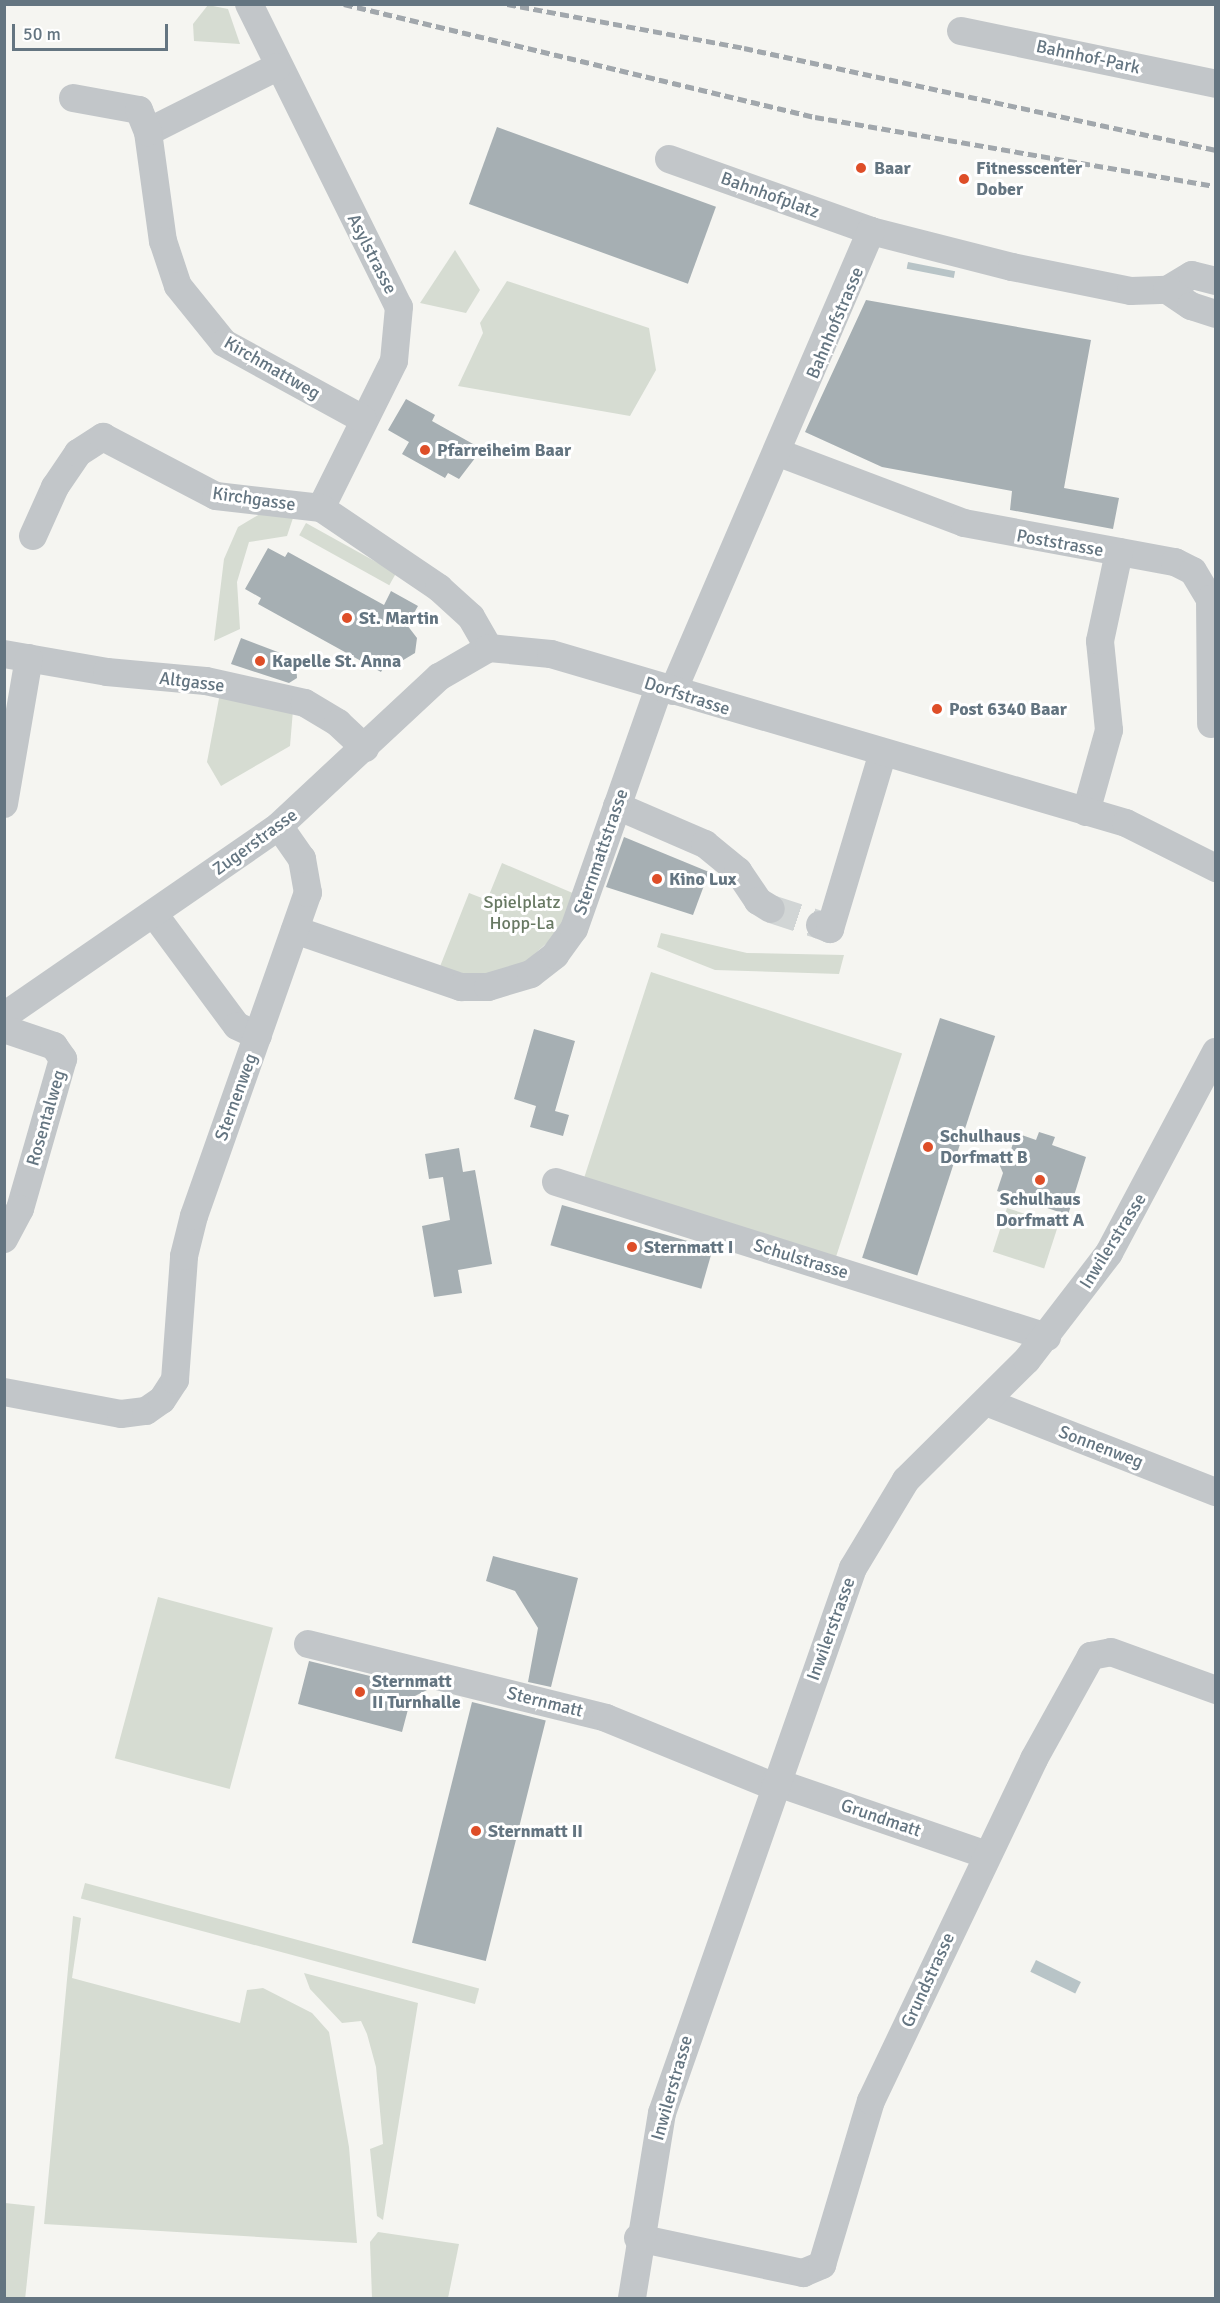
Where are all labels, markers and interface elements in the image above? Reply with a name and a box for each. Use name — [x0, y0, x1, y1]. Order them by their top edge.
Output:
scale bar — [15, 12, 171, 50]
text: 50 m — [23, 23, 61, 45]
street label: Bahnhof-Park — [1034, 35, 1142, 79]
place label: Baar — [874, 157, 911, 179]
place label: Fitnesscenter Dober — [976, 158, 1082, 201]
marker: Baar — [852, 159, 870, 177]
street label: Bahnhofplatz — [718, 167, 822, 223]
marker: Fitnesscenter Dober — [957, 172, 971, 186]
street label: Asylstrasse — [343, 210, 401, 298]
street label: Bahnhofstrasse — [802, 264, 868, 382]
street label: Kirchmattweg — [220, 332, 324, 404]
place label: Pfarreiheim Baar — [437, 439, 571, 461]
marker: Pfarreiheim Baar — [418, 443, 432, 457]
street label: Kirchgasse — [211, 482, 297, 516]
street label: Poststrasse — [1015, 525, 1105, 561]
place label: St. Martin — [359, 607, 439, 629]
marker: St. Martin — [340, 611, 354, 625]
place label: Kapelle St. Anna — [272, 650, 401, 672]
marker: Kapelle St. Anna — [253, 654, 267, 668]
street label: Altgasse — [158, 667, 226, 697]
street label: Dorfstrasse — [641, 672, 733, 720]
place label: Post 6340 Baar — [949, 698, 1067, 720]
marker: Post 6340 Baar — [930, 702, 944, 716]
street label: Sternmattstrasse — [569, 786, 633, 918]
street label: Zugerstrasse — [209, 804, 301, 880]
place label: Kino Lux — [669, 868, 736, 890]
marker: Kino Lux — [650, 872, 664, 886]
park label: Spielplatz Hopp-La — [483, 892, 561, 934]
street label: Sternenweg — [210, 1050, 262, 1144]
street label: Rosentalweg — [22, 1068, 70, 1168]
place label: Schulhaus Dorfmatt B — [940, 1126, 1028, 1168]
marker: Schulhaus Dorfmatt B — [921, 1140, 935, 1154]
marker: Schulhaus Dorfmatt A — [1033, 1173, 1047, 1187]
place label: Schulhaus Dorfmatt A — [996, 1189, 1084, 1232]
street label: Inwilerstrasse — [1075, 1189, 1151, 1293]
street label: Schulstrasse — [751, 1234, 851, 1284]
place label: Sternmatt I — [644, 1236, 733, 1258]
marker: Sternmatt I — [625, 1240, 639, 1254]
street label: Sonnenweg — [1056, 1421, 1146, 1473]
street label: Inwilerstrasse — [802, 1574, 860, 1684]
place label: Sternmatt II Turnhalle — [372, 1671, 461, 1714]
street label: Sternmatt — [505, 1682, 585, 1722]
marker: Sternmatt II Turnhalle — [353, 1685, 367, 1699]
street label: Grundmatt — [838, 1794, 924, 1842]
place label: Sternmatt II — [488, 1820, 583, 1842]
marker: Sternmatt II — [469, 1824, 483, 1838]
street label: Grundstrasse — [897, 1929, 959, 2031]
street label: Inwilerstrasse — [647, 2033, 697, 2143]

